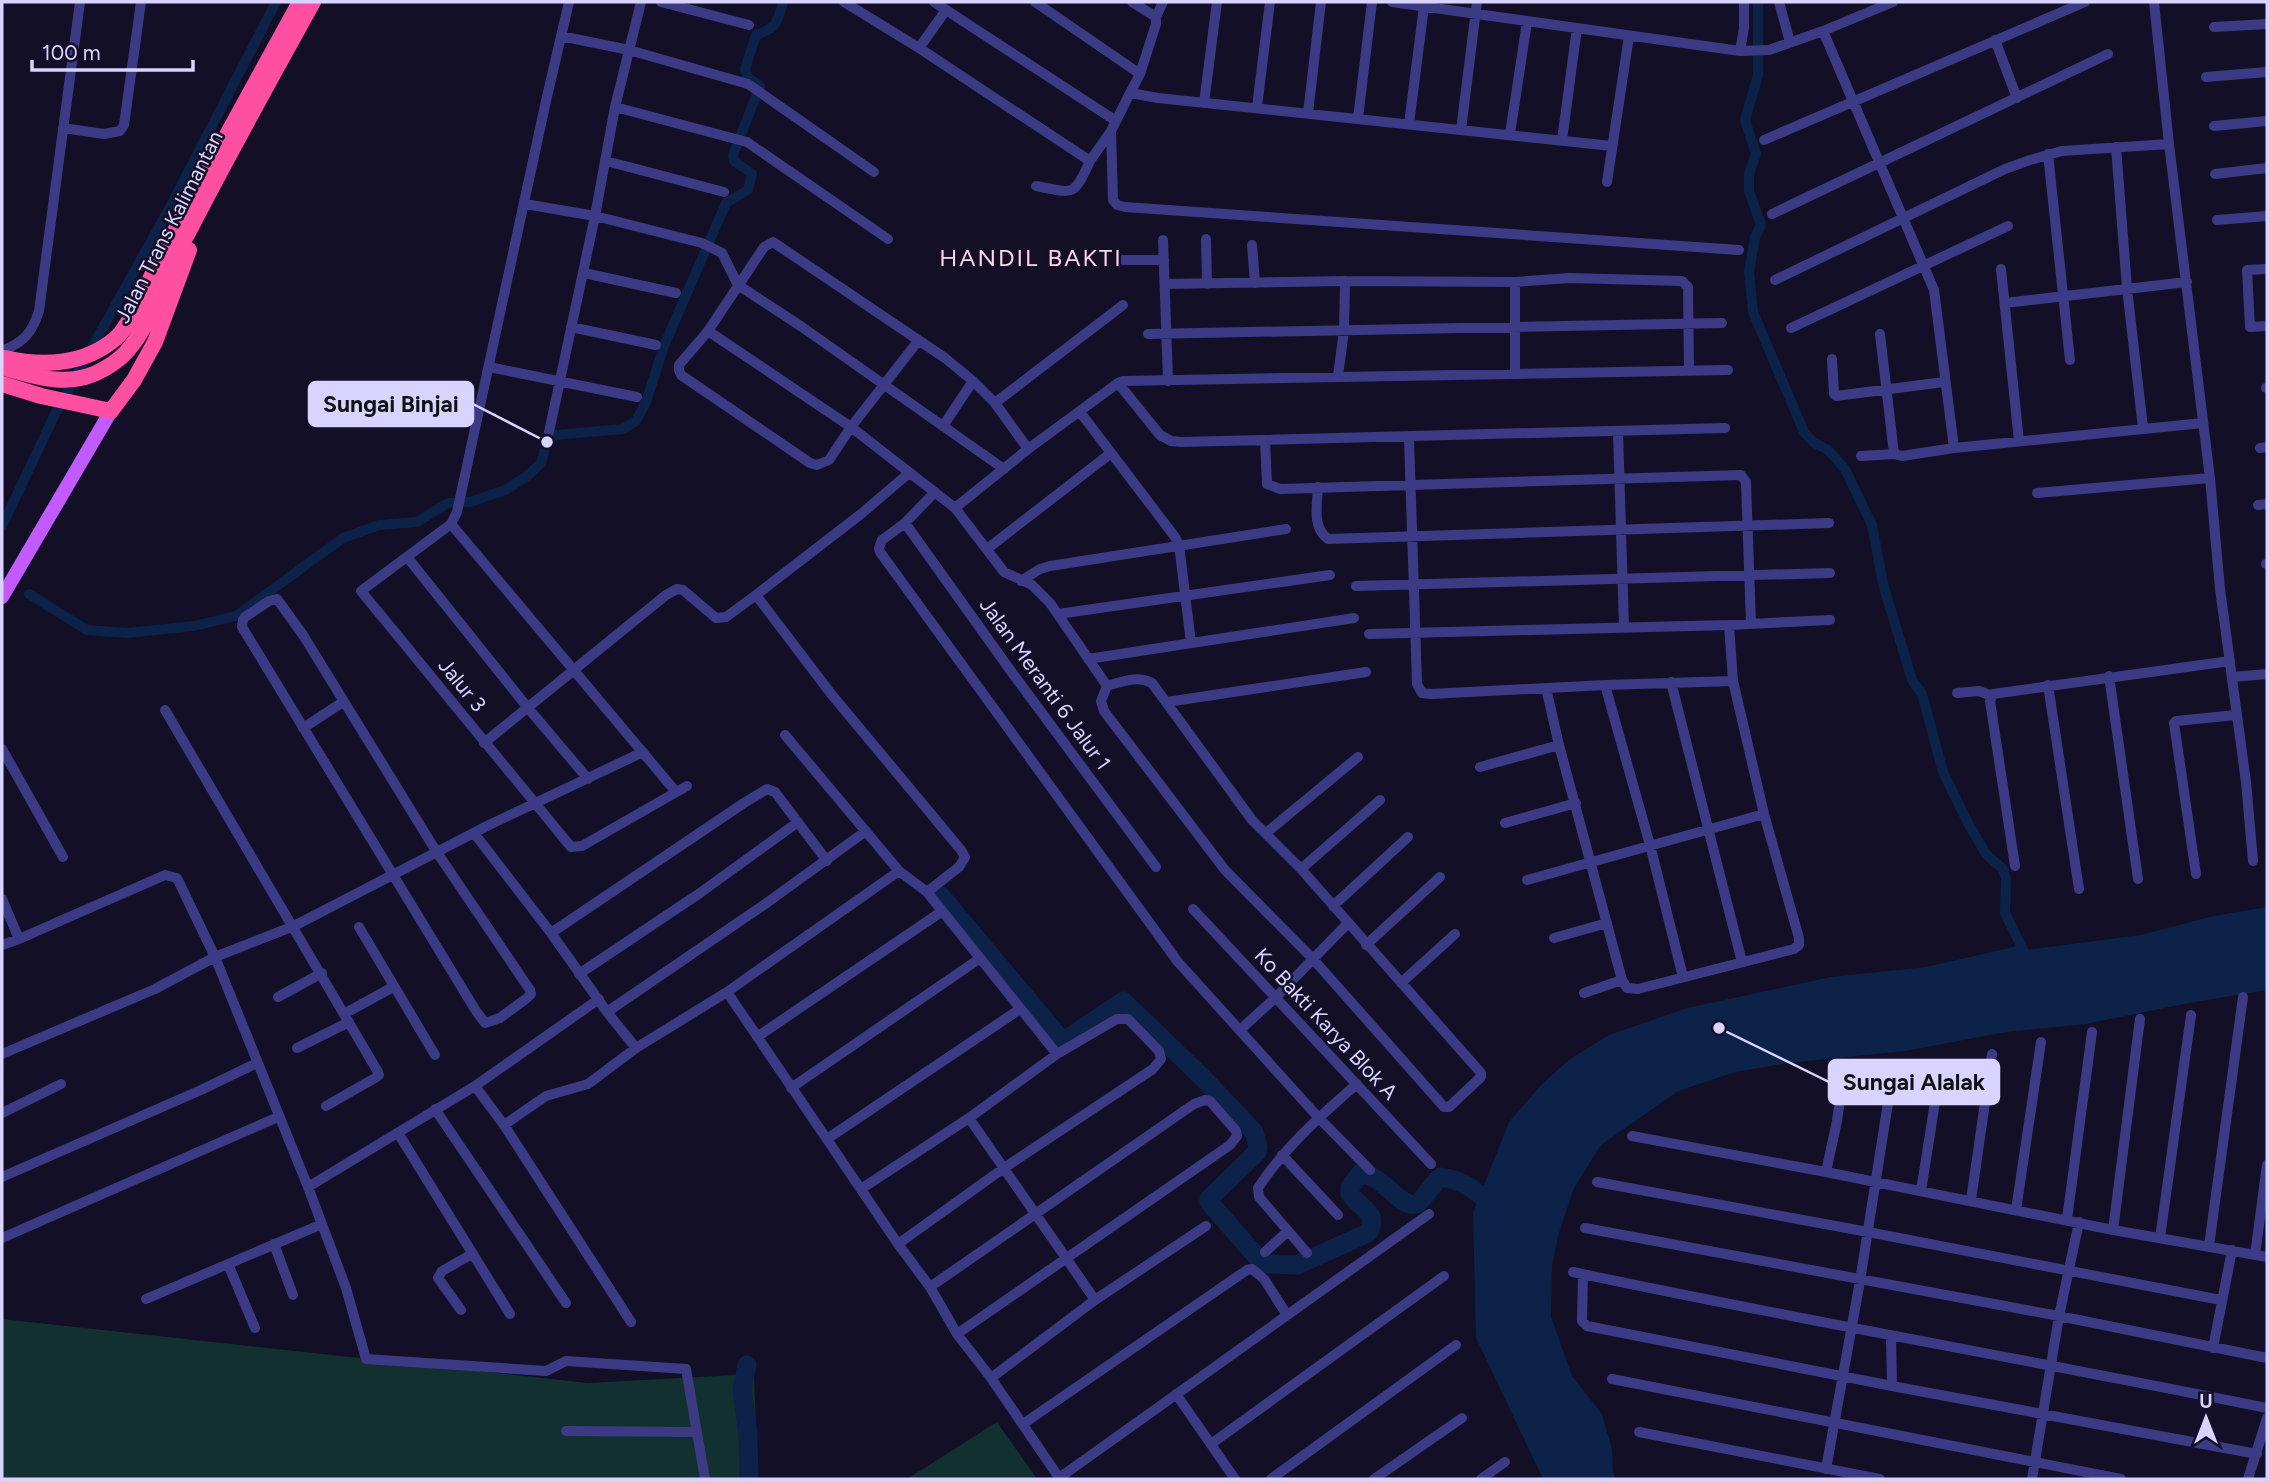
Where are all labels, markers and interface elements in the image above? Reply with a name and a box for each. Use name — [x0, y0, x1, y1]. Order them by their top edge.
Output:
scale bar — [32, 28, 192, 72]
text: 100 m — [42, 40, 101, 65]
street label: Jalan Trans Kalimantan — [109, 127, 228, 327]
district label: HANDIL BAKTI — [939, 243, 1123, 272]
callout: Sungai Binjai — [309, 382, 473, 426]
text: Sungai Binjai — [323, 390, 459, 418]
street label: Jalan Meranti 6 Jalur 1 — [975, 593, 1116, 775]
street label: Jalur 3 — [433, 653, 491, 716]
street label: Ko Bakti Karya Blok A — [1250, 943, 1403, 1105]
callout: Sungai Alalak — [1829, 1060, 1999, 1104]
text: Sungai Alalak — [1843, 1068, 1986, 1096]
north arrow — [2171, 1383, 2241, 1453]
text: U — [2199, 1390, 2213, 1413]

